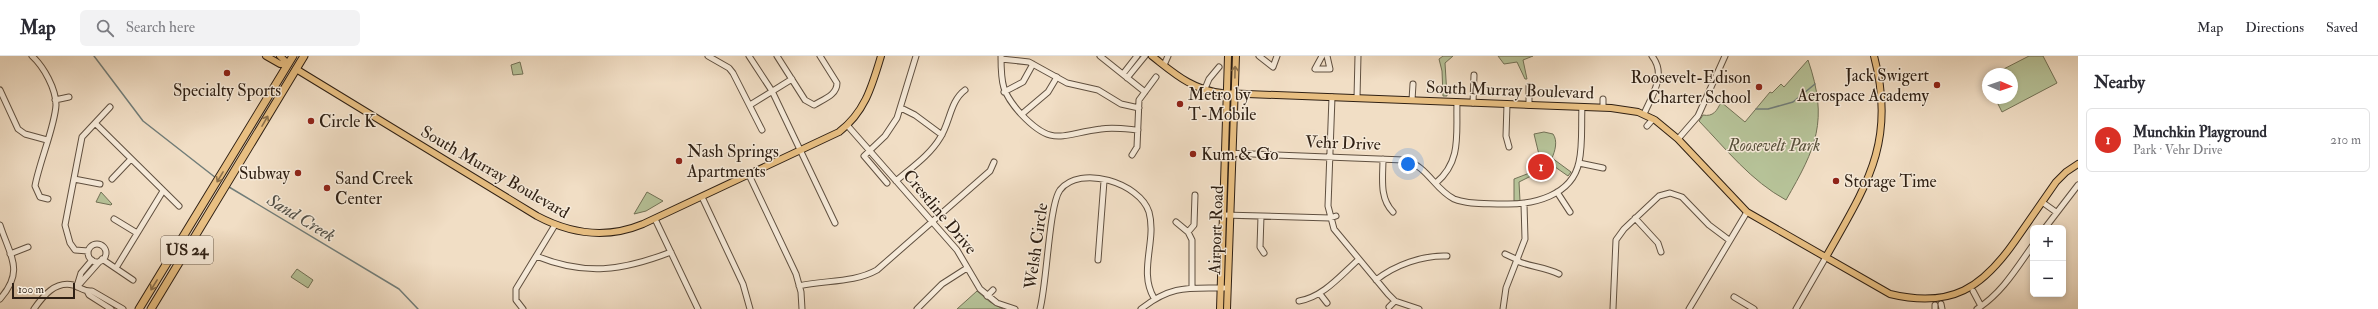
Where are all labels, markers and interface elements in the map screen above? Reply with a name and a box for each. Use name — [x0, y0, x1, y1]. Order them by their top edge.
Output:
search box — [80, 10, 360, 46]
text: Map — [20, 16, 56, 40]
icon: search — [94, 17, 116, 39]
text: Search here — [126, 18, 195, 37]
text: Map — [2197, 19, 2223, 36]
text: Directions — [2245, 19, 2304, 36]
text: Saved — [2326, 19, 2358, 36]
place label: Jack Swigert Aerospace Academy — [1796, 65, 1930, 107]
one-way arrow — [1231, 66, 1239, 79]
place label: Roosevelt-Edison Charter School — [1631, 67, 1752, 108]
marker: Specialty Sports — [222, 68, 232, 78]
north arrow — [1982, 68, 2018, 104]
text: Nearby — [2094, 72, 2145, 93]
street label: South Murray Boulevard — [1426, 77, 1595, 104]
place label: Specialty Sports — [173, 80, 281, 102]
marker: Jack Swigert Aerospace Academy — [1932, 80, 1942, 90]
marker: Roosevelt-Edison Charter School — [1754, 82, 1764, 92]
place label: Metro by T-Mobile — [1188, 84, 1256, 125]
marker: Metro by T-Mobile — [1175, 99, 1185, 109]
place label: Circle K — [319, 111, 377, 132]
one-way arrow — [262, 115, 270, 127]
marker: Circle K — [306, 116, 316, 126]
street label: South Murray Boulevard — [416, 121, 574, 224]
text: Munchkin Playground — [2133, 123, 2267, 142]
street label: Vehr Drive — [1305, 131, 1381, 155]
text: 1 — [2106, 132, 2110, 148]
text: 210 m — [2330, 132, 2361, 148]
park label: Roosevelt Park — [1727, 135, 1820, 156]
place label: Nash Springs Apartments — [686, 141, 779, 183]
text: Park · Vehr Drive — [2133, 142, 2222, 158]
place label: Kum & Go — [1201, 144, 1278, 165]
marker: Kum & Go — [1188, 149, 1198, 159]
pin: 1 — [1528, 152, 1554, 182]
your location — [1398, 154, 1418, 174]
marker: Nash Springs Apartments — [674, 156, 684, 166]
place label: Subway — [239, 163, 291, 185]
street label: Crestline Drive — [898, 165, 982, 259]
marker: Subway — [293, 168, 303, 178]
place label: Sand Creek Center — [335, 168, 413, 209]
one-way arrow — [216, 171, 224, 182]
place label: Storage Time — [1844, 171, 1937, 192]
marker: Storage Time — [1831, 176, 1841, 186]
marker: Sand Creek Center — [322, 183, 332, 193]
street label: Airport Road — [1204, 184, 1229, 276]
water label: Sand Creek — [262, 188, 339, 247]
street label: Welsh Circle — [1019, 202, 1052, 291]
map controls — [2030, 225, 2066, 297]
button: + — [2030, 225, 2066, 261]
road number: US 24 — [161, 236, 213, 264]
button: − — [2030, 261, 2066, 297]
one-way arrow — [149, 279, 157, 291]
scale bar — [12, 281, 75, 300]
text: 100 m — [18, 283, 44, 296]

